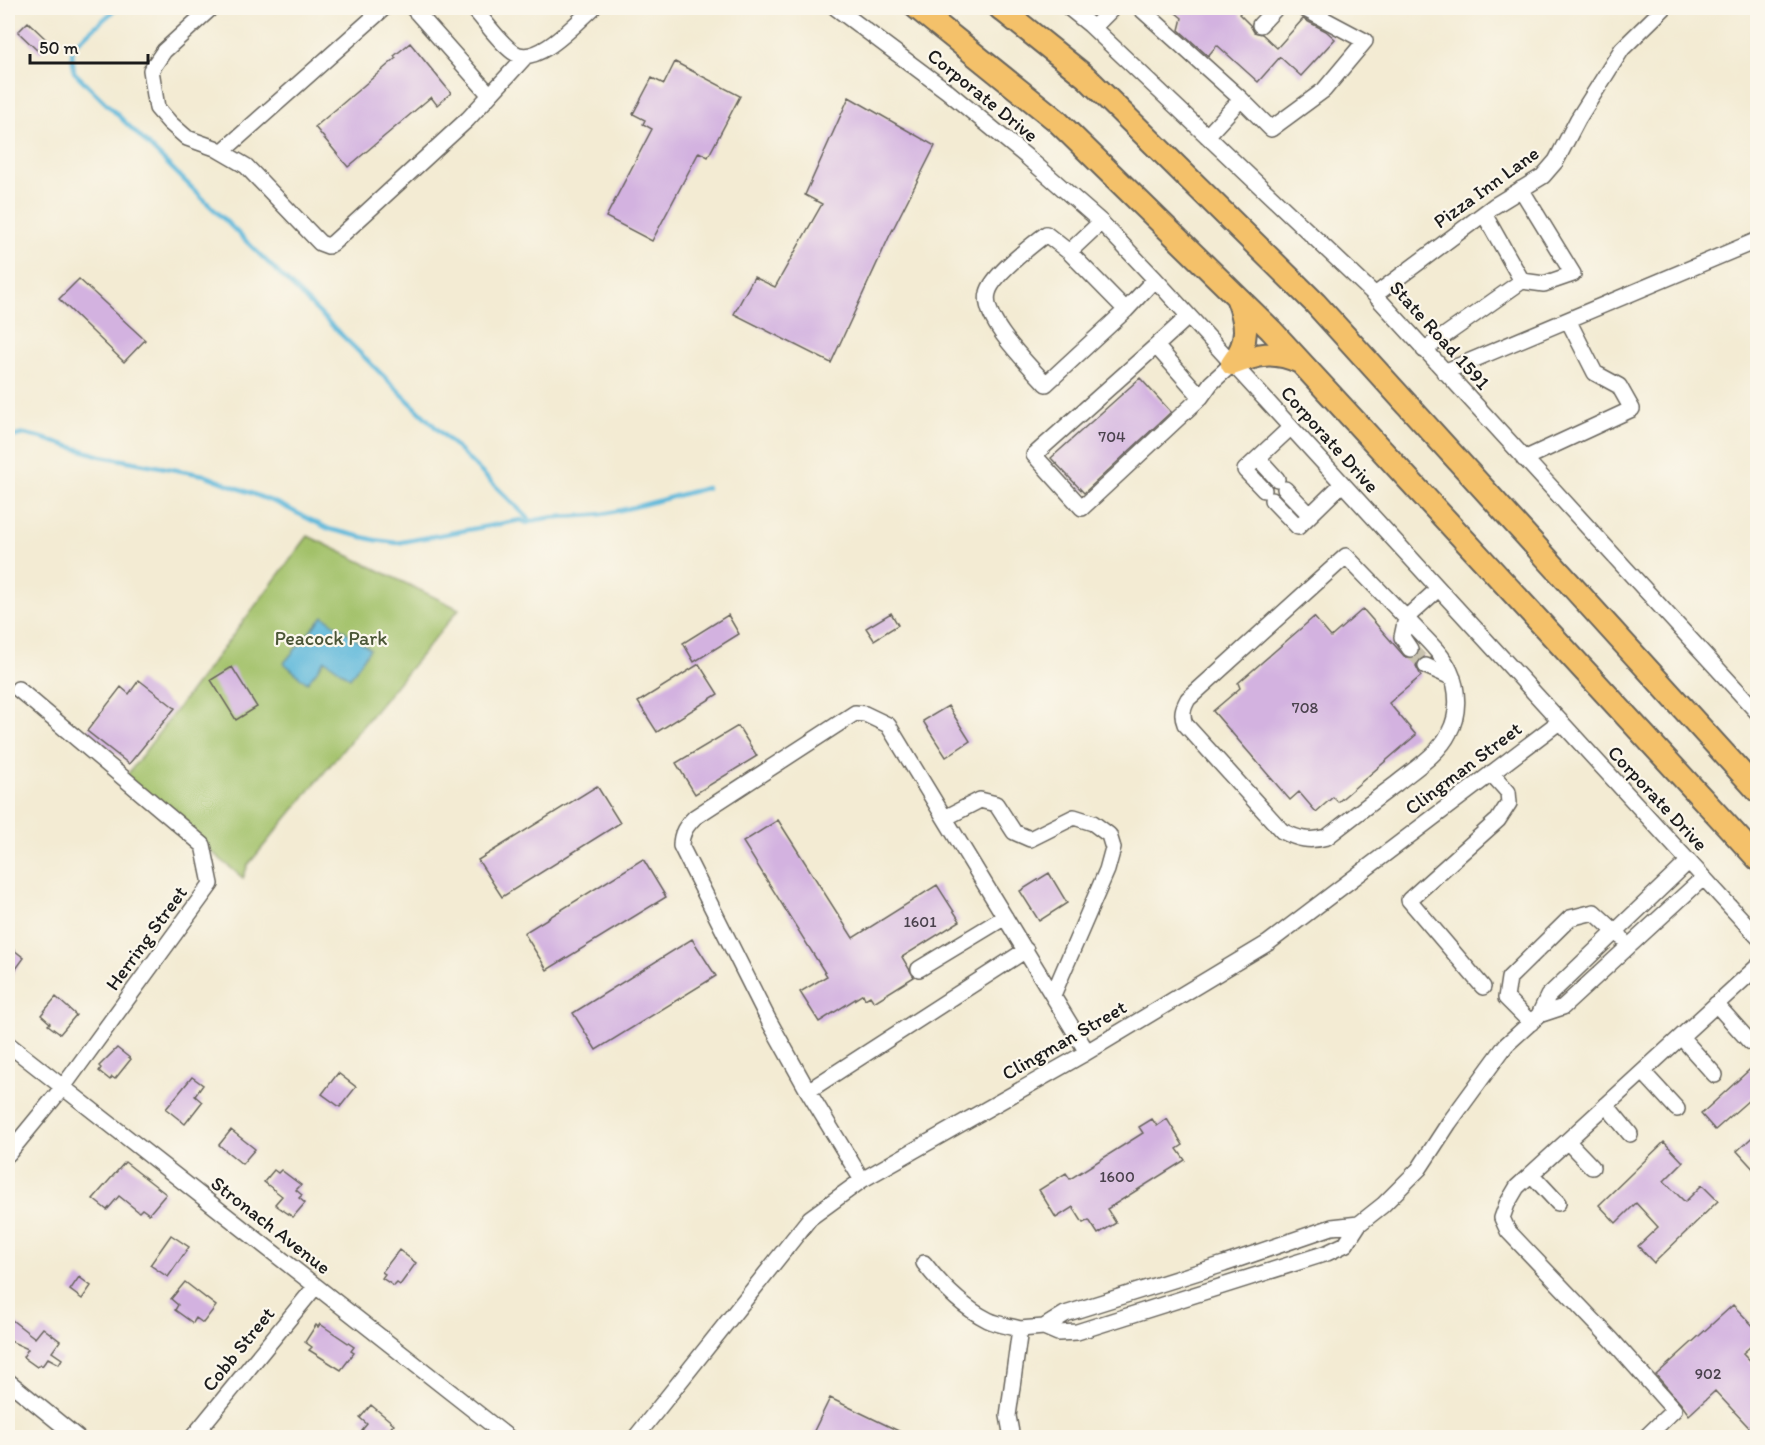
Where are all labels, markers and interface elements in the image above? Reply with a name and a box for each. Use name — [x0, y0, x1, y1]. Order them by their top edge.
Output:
scale bar — [30, 27, 148, 65]
text: 50 m — [39, 37, 79, 59]
street label: Corporate Drive — [923, 43, 1043, 147]
street label: Pizza Inn Lane — [1429, 141, 1543, 233]
street label: State Road 1591 — [1385, 275, 1495, 395]
street label: Corporate Drive — [1276, 381, 1384, 497]
house number: 704 — [1098, 427, 1126, 446]
park label: Peacock Park — [274, 626, 388, 650]
house number: 708 — [1292, 698, 1319, 717]
street label: Clingman Street — [1400, 716, 1526, 820]
street label: Corporate Drive — [1603, 740, 1713, 856]
street label: Herring Street — [100, 881, 192, 995]
house number: 1601 — [903, 912, 937, 931]
street label: Clingman Street — [997, 994, 1131, 1085]
house number: 1600 — [1099, 1167, 1135, 1186]
street label: Stronach Avenue — [206, 1171, 336, 1279]
street label: Cobb Street — [197, 1302, 280, 1396]
house number: 902 — [1695, 1364, 1722, 1383]

